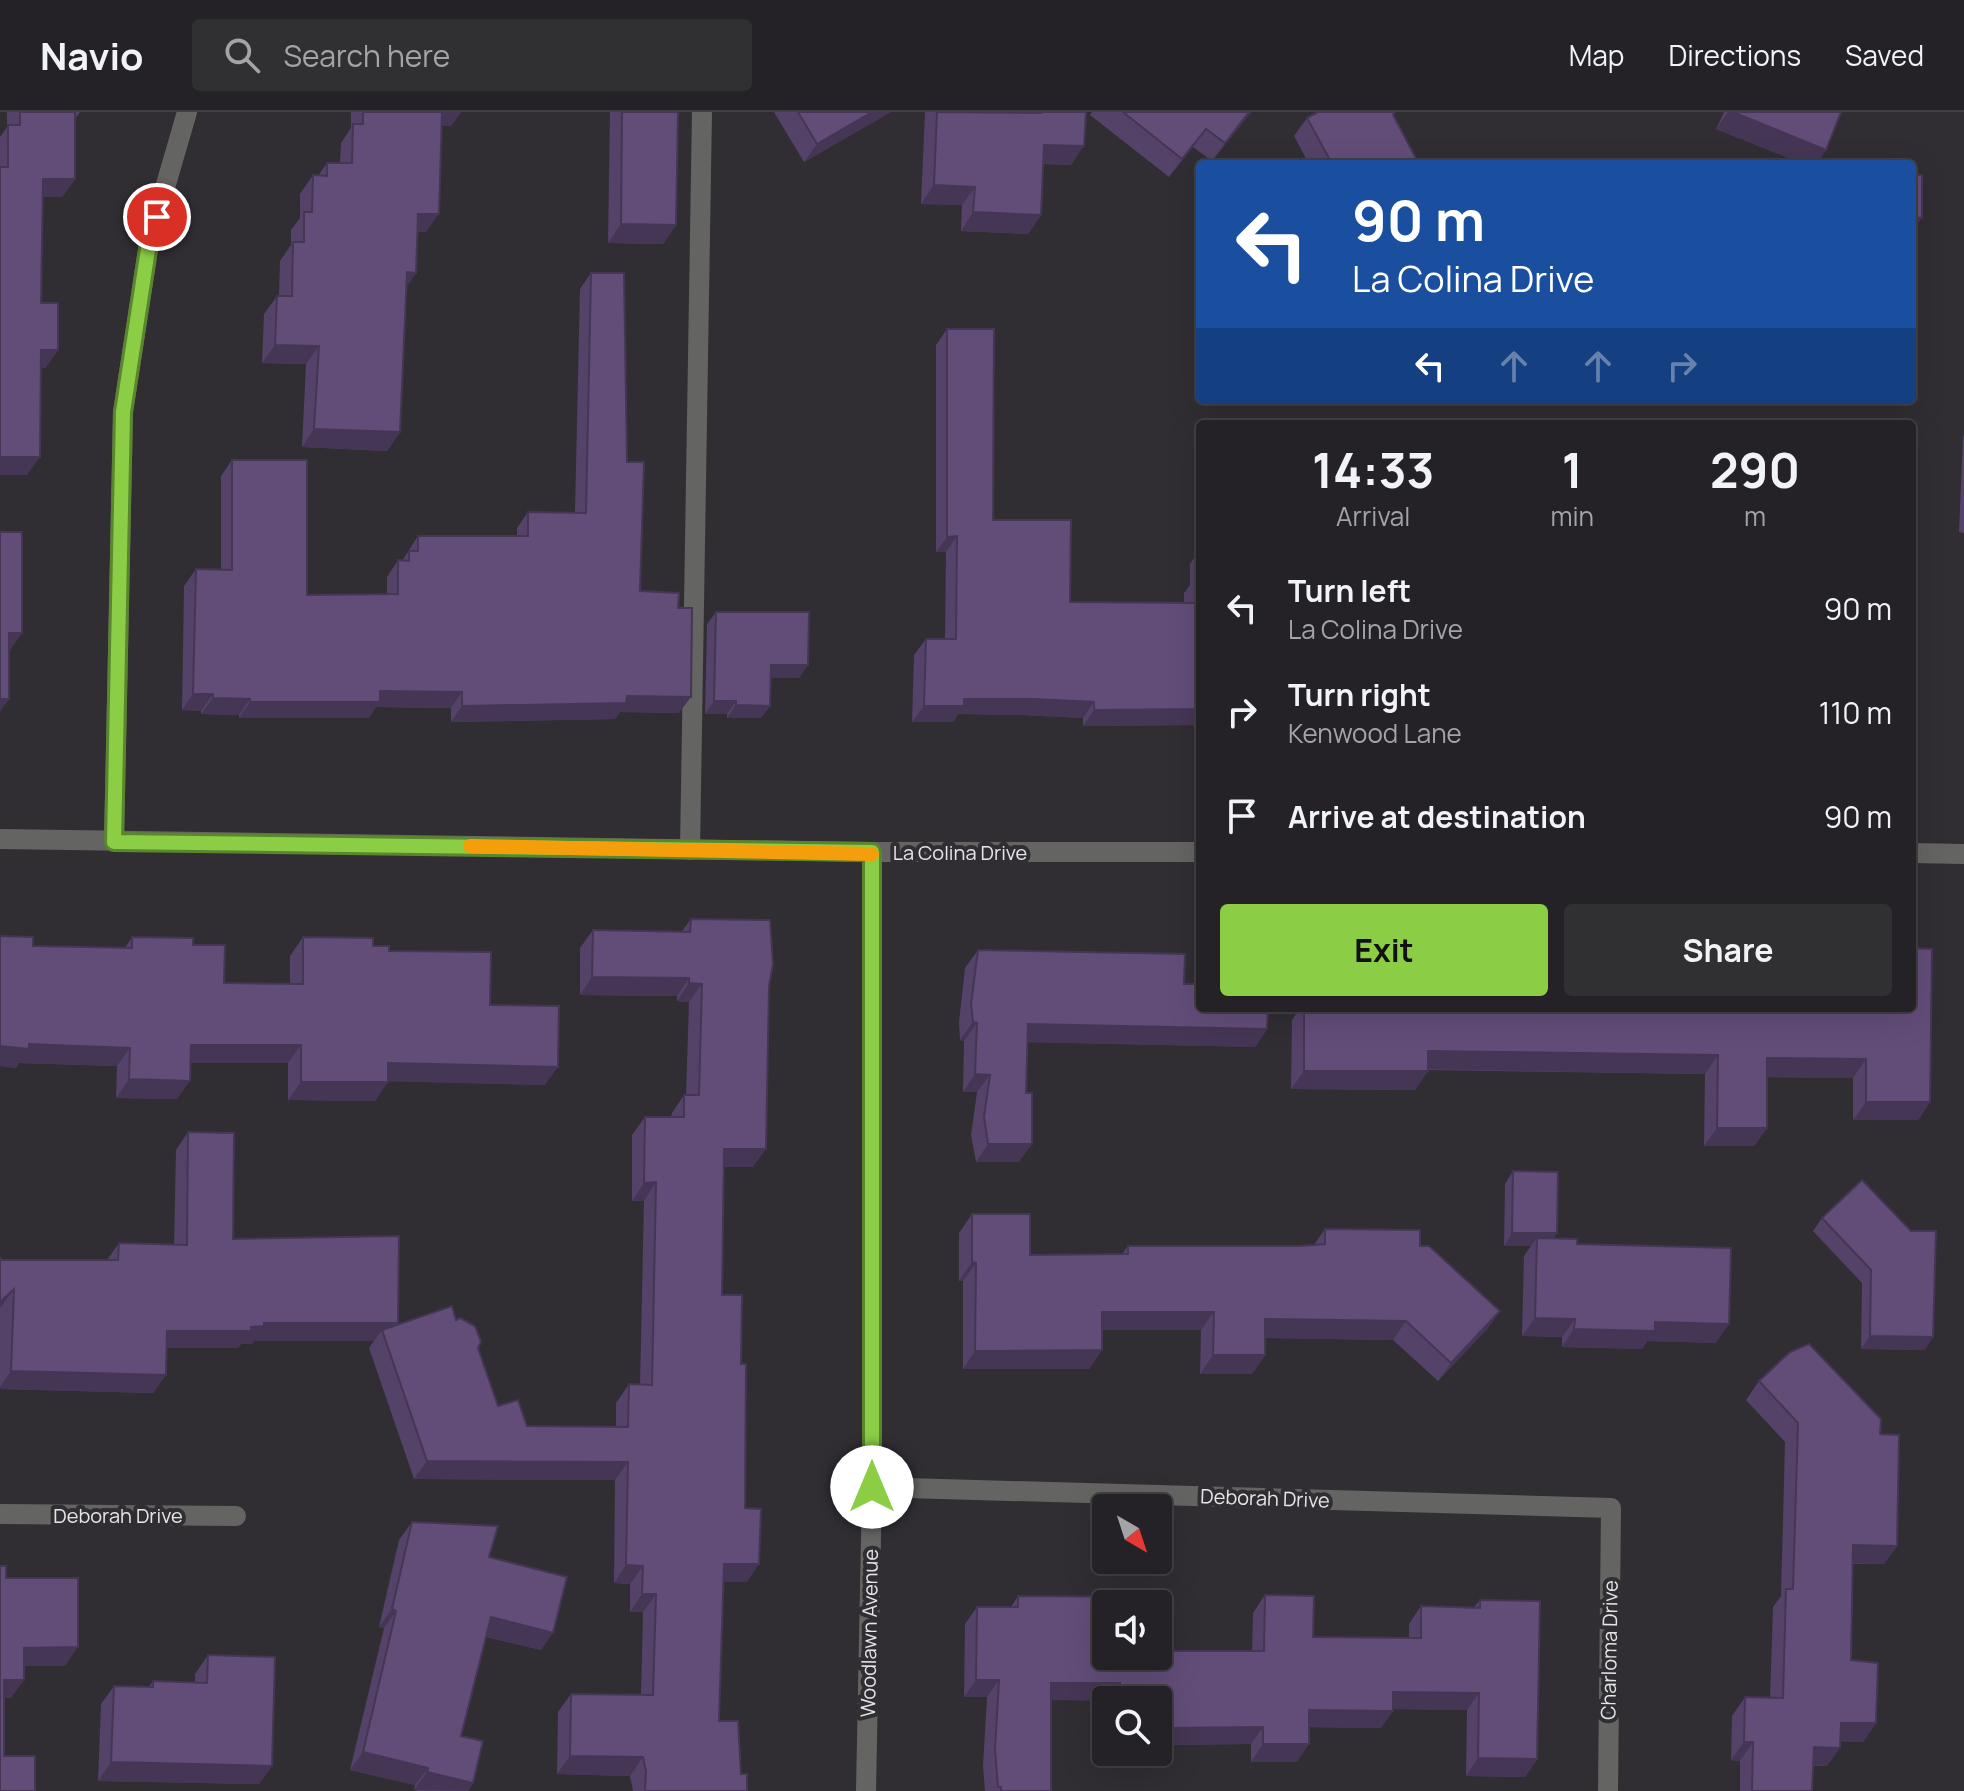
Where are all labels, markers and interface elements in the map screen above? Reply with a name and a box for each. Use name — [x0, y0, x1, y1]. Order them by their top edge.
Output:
search box — [192, 19, 752, 91]
text: Navio — [40, 29, 144, 81]
icon: search — [220, 33, 264, 77]
text: Search here — [284, 35, 450, 76]
text: Map — [1569, 36, 1624, 74]
text: Directions — [1668, 36, 1801, 74]
text: Saved — [1845, 36, 1924, 74]
text: 90 m — [1352, 181, 1485, 258]
pin — [123, 183, 191, 251]
icon: left — [1220, 192, 1324, 296]
icon: arrive — [135, 195, 179, 239]
text: La Colina Drive — [1352, 254, 1594, 303]
icon: left — [1408, 344, 1452, 388]
icon: ahead — [1492, 344, 1536, 388]
icon: ahead — [1576, 344, 1620, 388]
icon: right — [1660, 344, 1704, 388]
text: 14:33 — [1312, 437, 1434, 502]
text: 1 — [1562, 437, 1583, 502]
text: 290 — [1710, 437, 1800, 502]
text: Arrival — [1336, 498, 1410, 534]
text: min — [1550, 498, 1594, 534]
text: m — [1744, 498, 1766, 534]
text: Turn left — [1288, 570, 1411, 611]
icon: left — [1220, 586, 1264, 630]
text: 90 m — [1824, 588, 1892, 629]
text: La Colina Drive — [1288, 611, 1463, 647]
text: Turn right — [1288, 674, 1431, 715]
icon: right — [1220, 690, 1264, 734]
text: 110 m — [1819, 692, 1892, 733]
text: Kenwood Lane — [1288, 715, 1462, 751]
icon: arrive — [1220, 794, 1264, 838]
text: Arrive at destination — [1288, 796, 1586, 837]
text: 90 m — [1824, 796, 1892, 837]
street label: La Colina Drive — [893, 839, 1027, 866]
button: Exit — [1220, 904, 1548, 996]
button: Share — [1564, 904, 1892, 996]
position arrow — [830, 1445, 914, 1529]
street label: Deborah Drive — [1200, 1482, 1330, 1514]
north arrow — [1092, 1494, 1172, 1574]
map controls — [1092, 1494, 1172, 1766]
street label: Deborah Drive — [53, 1502, 183, 1529]
street label: Woodlawn Avenue — [854, 1549, 884, 1717]
street label: Charloma Drive — [1594, 1580, 1624, 1720]
button: sound — [1092, 1590, 1172, 1670]
button: search — [1092, 1686, 1172, 1766]

